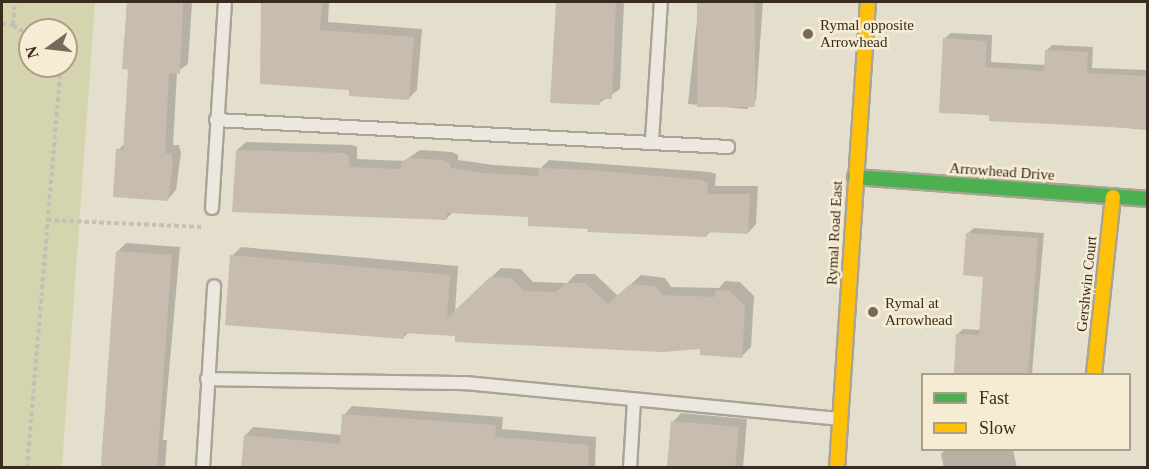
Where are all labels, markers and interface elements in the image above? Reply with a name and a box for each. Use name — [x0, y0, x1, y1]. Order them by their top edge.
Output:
place label: Rymal opposite Arrowhead — [820, 16, 914, 51]
north arrow — [18, 18, 78, 78]
marker: Rymal opposite Arrowhead — [801, 27, 815, 41]
text: N — [22, 44, 42, 60]
street label: Arrowhead Drive — [949, 159, 1055, 185]
street label: Rymal Road East — [823, 180, 847, 286]
street label: Gershwin Court — [1073, 235, 1101, 333]
place label: Rymal at Arrowhead — [885, 294, 952, 329]
marker: Rymal at Arrowhead — [866, 305, 880, 319]
legend — [921, 373, 1131, 451]
text: Fast — [979, 388, 1009, 408]
text: Slow — [979, 418, 1016, 438]

